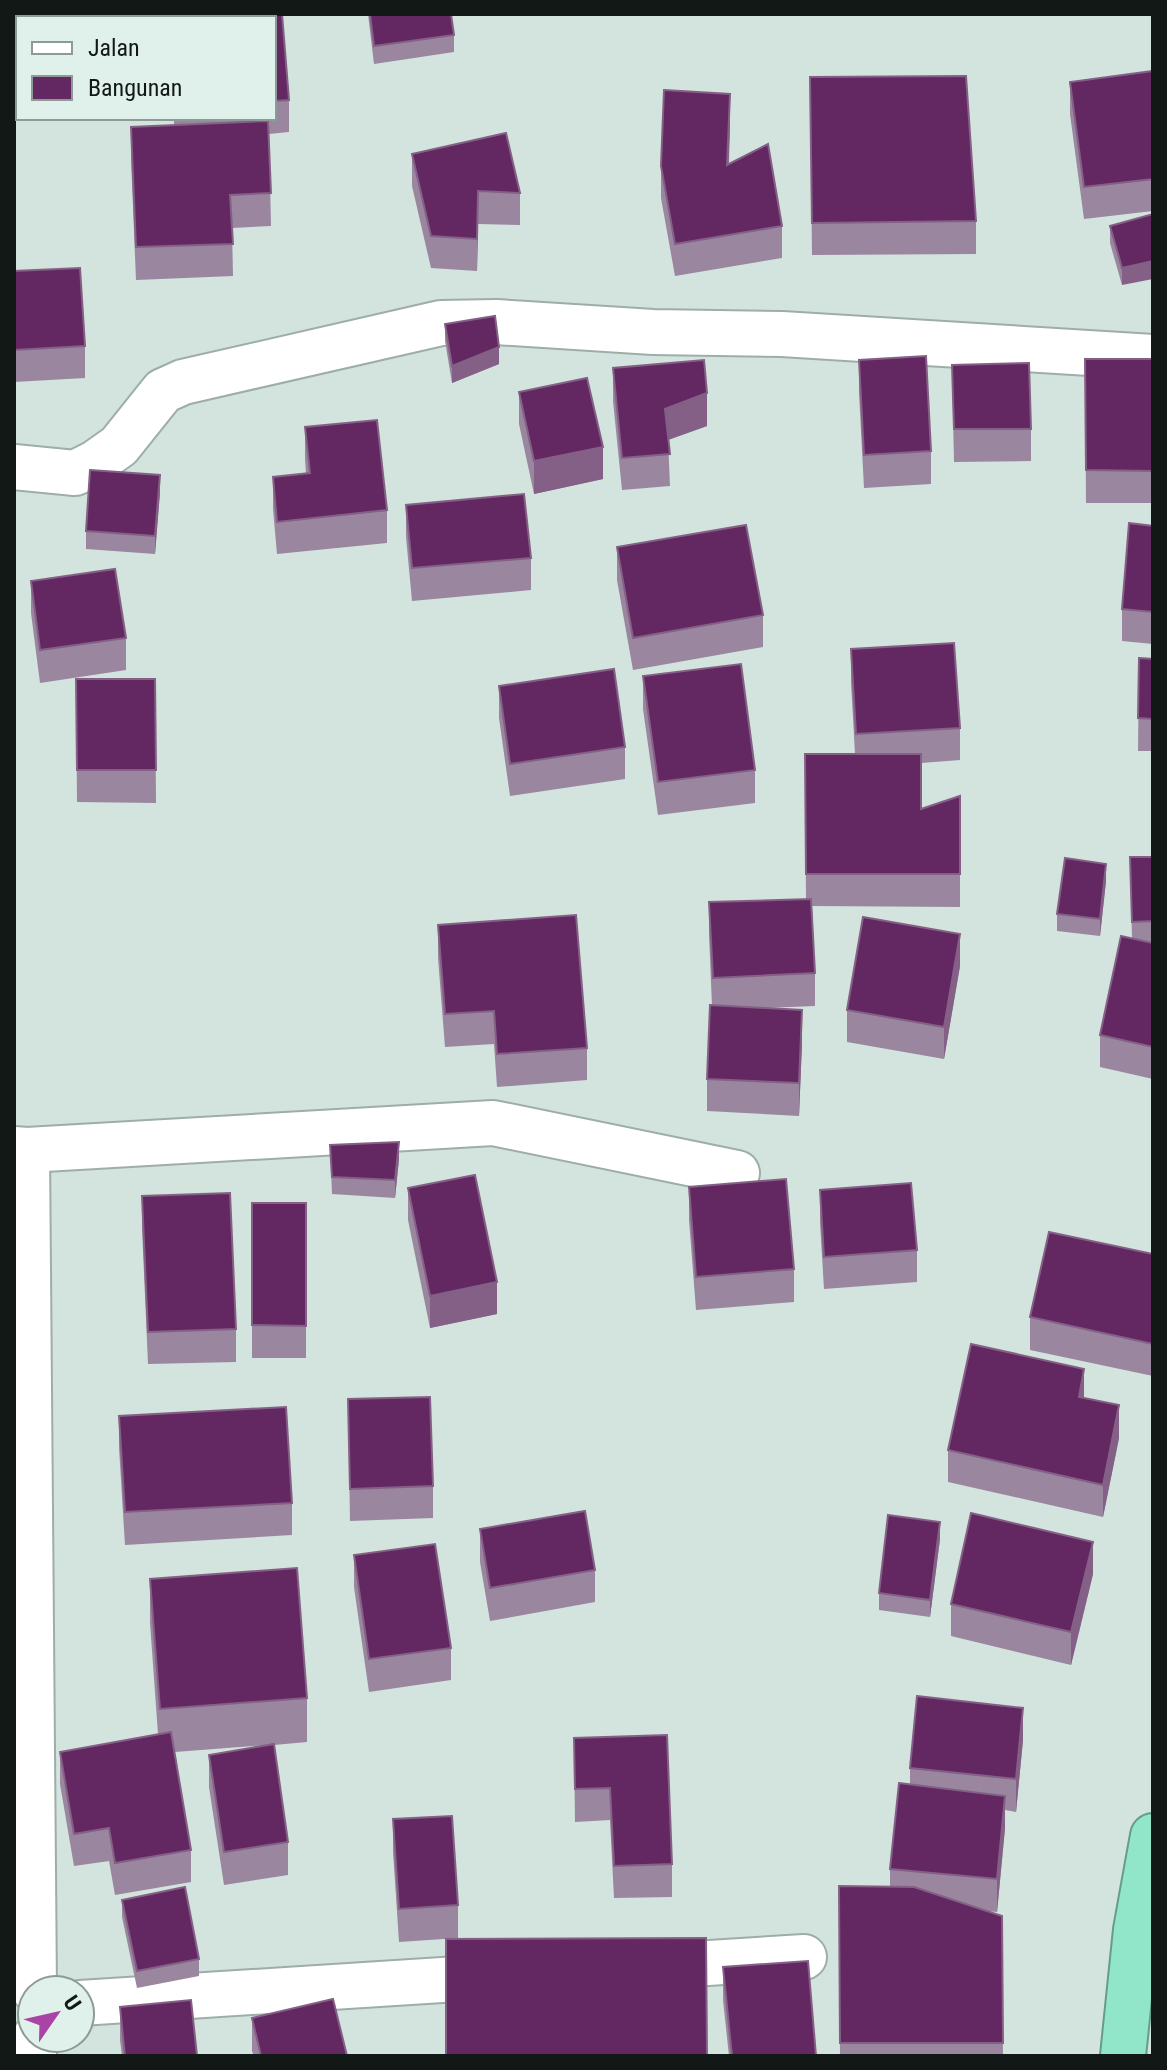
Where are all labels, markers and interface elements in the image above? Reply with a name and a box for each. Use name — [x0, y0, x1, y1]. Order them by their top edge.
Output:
legend — [16, 16, 276, 120]
text: Jalan — [88, 34, 140, 62]
text: Bangunan — [88, 74, 182, 102]
north arrow — [16, 1974, 96, 2054]
text: U — [58, 1991, 86, 2015]

